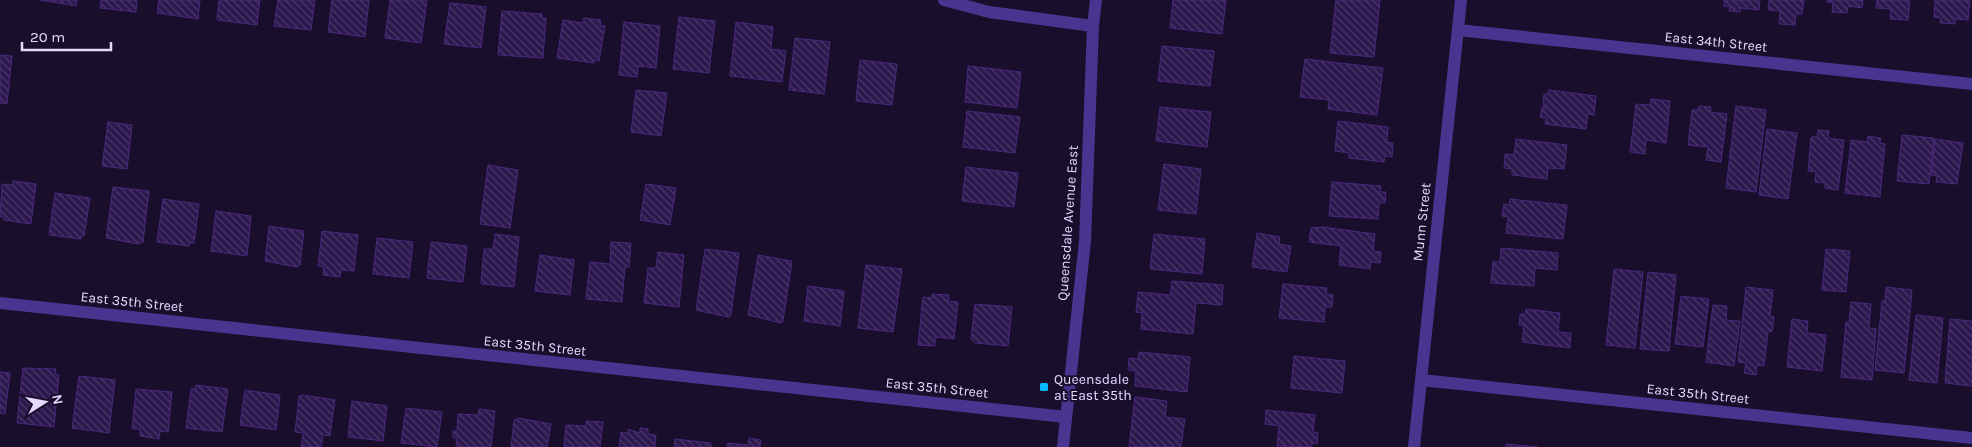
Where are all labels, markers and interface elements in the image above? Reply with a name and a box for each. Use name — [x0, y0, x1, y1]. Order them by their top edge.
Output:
scale bar — [22, 20, 111, 52]
text: 20 m — [30, 28, 65, 46]
street label: East 34th Street — [1664, 28, 1768, 56]
street label: Queensdale Avenue East — [1054, 145, 1082, 301]
street label: Munn Street — [1409, 182, 1435, 262]
street label: East 35th Street — [80, 288, 184, 316]
street label: East 35th Street — [483, 332, 587, 360]
place label: Queensdale at East 35th — [1054, 371, 1132, 404]
street label: East 35th Street — [885, 374, 989, 402]
north arrow — [20, 377, 70, 427]
street label: East 35th Street — [1646, 380, 1750, 408]
marker: Queensdale at East 35th — [1038, 381, 1050, 393]
text: N — [48, 393, 67, 406]

